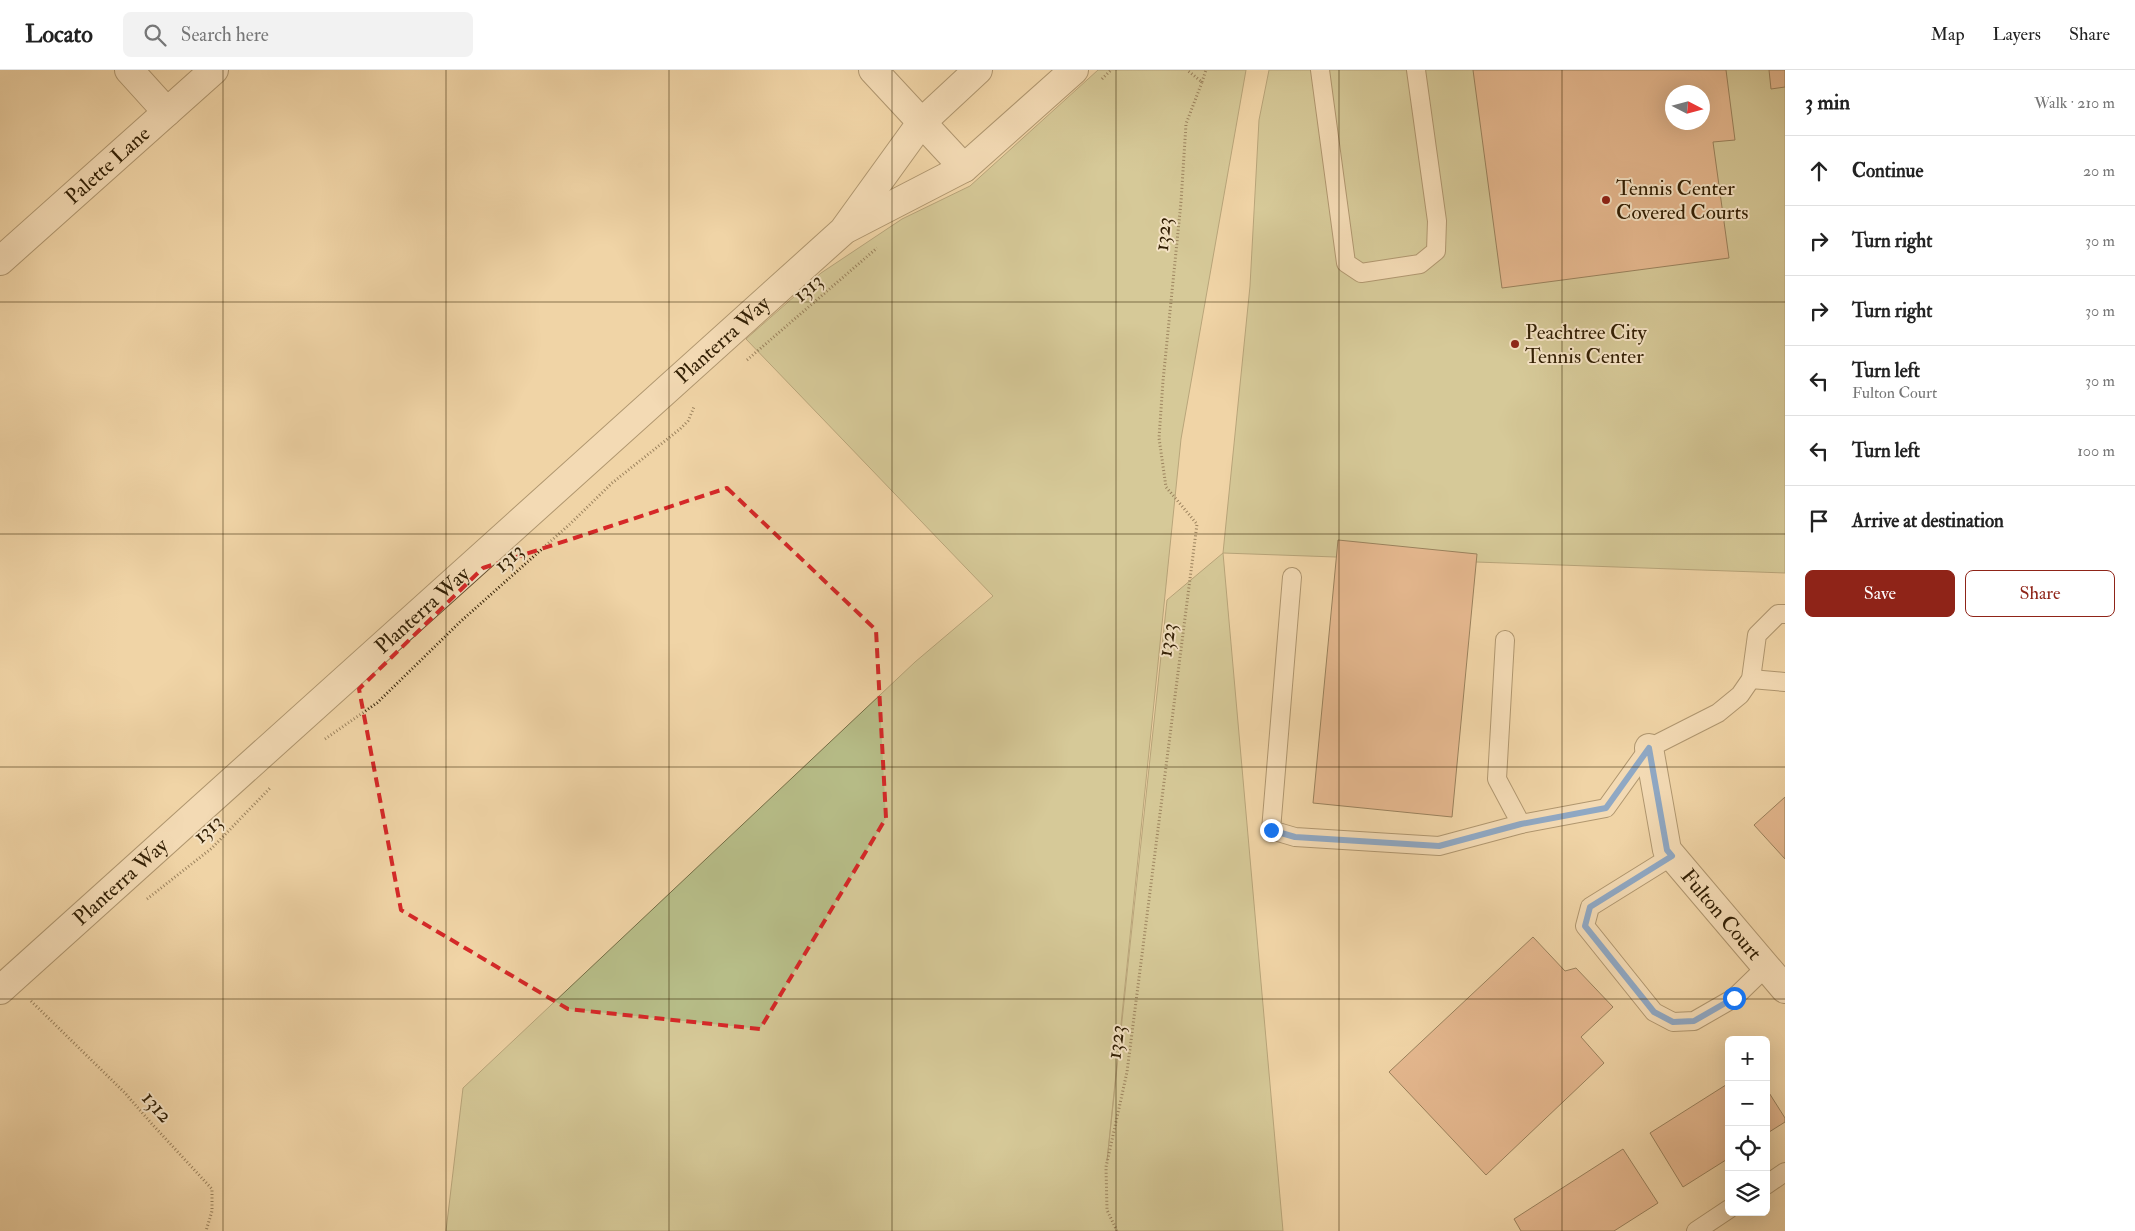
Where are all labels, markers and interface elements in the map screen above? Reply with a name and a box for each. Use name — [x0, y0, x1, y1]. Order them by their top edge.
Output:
search box — [123, 12, 473, 57]
text: Locato — [25, 19, 93, 50]
icon: search — [141, 21, 169, 49]
text: Search here — [181, 23, 269, 47]
text: Map — [1931, 23, 1965, 46]
text: Layers — [1993, 23, 2041, 46]
text: Share — [2069, 23, 2110, 46]
north arrow — [1665, 85, 1710, 130]
text: 3 min — [1805, 89, 1850, 116]
text: Walk · 210 m — [2034, 93, 2115, 113]
street label: Palette Lane — [59, 120, 156, 210]
icon: ahead — [1805, 157, 1833, 185]
text: Continue — [1852, 159, 1923, 183]
text: 20 m — [2083, 161, 2115, 181]
place label: Tennis Center Covered Courts — [1616, 175, 1748, 226]
marker: Tennis Center Covered Courts — [1600, 194, 1612, 206]
street label: 1323 — [1148, 216, 1178, 252]
icon: right — [1805, 227, 1833, 255]
text: Turn right — [1852, 229, 1932, 253]
text: 30 m — [2085, 231, 2115, 251]
street label: 1313 — [787, 268, 829, 308]
street label: Planterra Way — [669, 289, 776, 389]
icon: right — [1805, 297, 1833, 325]
text: Turn right — [1852, 299, 1932, 323]
text: 30 m — [2085, 301, 2115, 321]
place label: Peachtree City Tennis Center — [1525, 319, 1648, 370]
marker: Peachtree City Tennis Center — [1509, 338, 1521, 350]
text: Turn left — [1852, 359, 1920, 383]
icon: left — [1805, 367, 1833, 395]
text: 30 m — [2085, 371, 2115, 391]
text: Fulton Court — [1852, 383, 1937, 403]
icon: left — [1805, 437, 1833, 465]
text: Turn left — [1852, 439, 1920, 463]
text: 100 m — [2077, 441, 2115, 461]
icon: arrive — [1805, 507, 1833, 535]
text: Arrive at destination — [1852, 509, 2004, 533]
street label: 1313 — [488, 538, 530, 578]
street label: Planterra Way — [369, 560, 476, 660]
button: Save — [1805, 570, 1955, 617]
button: Share — [1965, 570, 2115, 617]
street label: 1323 — [1151, 621, 1183, 659]
street label: 1313 — [187, 809, 229, 849]
route end — [1260, 819, 1283, 842]
street label: Planterra Way — [67, 831, 174, 931]
street label: Fulton Court — [1675, 863, 1768, 966]
route start — [1723, 987, 1746, 1010]
street label: 1323 — [1101, 1023, 1131, 1061]
map controls — [1725, 1036, 1770, 1216]
button: + — [1725, 1036, 1770, 1081]
button: − — [1725, 1081, 1770, 1126]
street label: 1312 — [136, 1085, 178, 1129]
button: locate — [1725, 1126, 1770, 1171]
button: layers — [1725, 1171, 1770, 1216]

